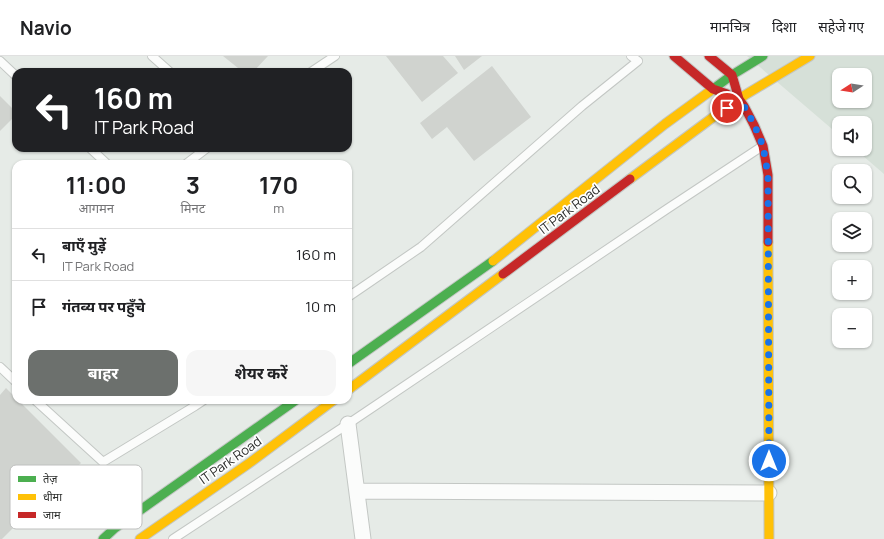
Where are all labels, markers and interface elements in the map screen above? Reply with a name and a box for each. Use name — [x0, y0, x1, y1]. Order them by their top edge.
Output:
text: Navio — [20, 15, 72, 41]
text: मानचित्र — [710, 17, 750, 36]
text: दिशा — [772, 17, 796, 36]
text: सहेजे गए — [818, 17, 864, 36]
north arrow — [832, 68, 872, 108]
map controls — [832, 68, 872, 348]
text: 160 m — [94, 79, 173, 117]
icon: left — [28, 84, 80, 136]
pin — [710, 91, 744, 125]
icon: arrive — [716, 97, 738, 119]
text: IT Park Road — [94, 115, 194, 139]
button: sound — [832, 116, 872, 156]
button: search — [832, 164, 872, 204]
text: 11:00 — [66, 168, 127, 201]
text: 3 — [186, 168, 200, 201]
text: 170 — [259, 168, 298, 201]
street label: IT Park Road — [535, 180, 603, 238]
text: आगमन — [78, 199, 114, 217]
text: मिनट — [180, 199, 205, 217]
text: m — [273, 199, 284, 217]
button: layers — [832, 212, 872, 252]
text: बाएँ मुड़ें — [62, 235, 106, 256]
icon: left — [28, 244, 50, 266]
text: 160 m — [296, 244, 336, 265]
text: IT Park Road — [62, 257, 134, 275]
button: + — [832, 260, 872, 300]
icon: arrive — [28, 296, 50, 318]
text: गंतव्य पर पहुँचे — [62, 296, 145, 317]
text: 10 m — [305, 296, 336, 317]
button: − — [832, 308, 872, 348]
button: बाहर — [28, 350, 178, 396]
button: शेयर करें — [186, 350, 336, 396]
street label: IT Park Road — [195, 432, 265, 488]
position arrow — [748, 440, 790, 482]
legend — [10, 465, 142, 529]
text: तेज़ — [43, 471, 58, 486]
text: धीमा — [43, 489, 62, 504]
text: जाम — [43, 507, 61, 522]

